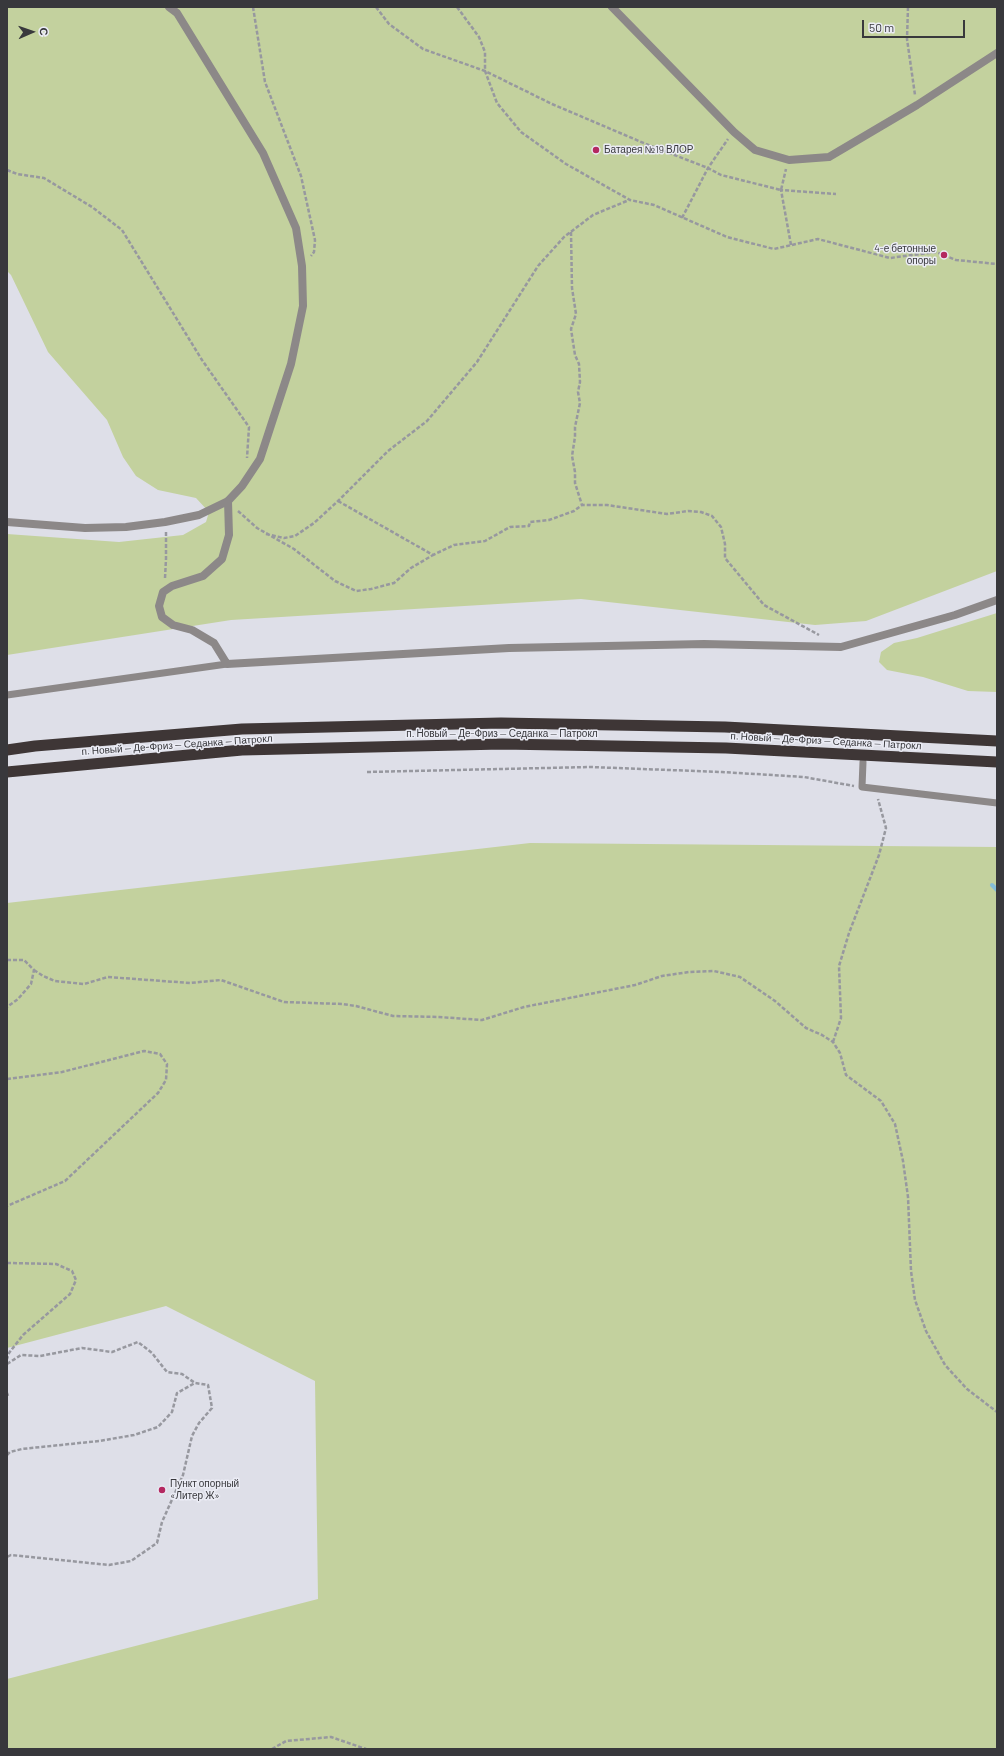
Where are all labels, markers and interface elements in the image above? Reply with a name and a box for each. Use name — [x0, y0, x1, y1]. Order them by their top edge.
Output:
north arrow — [12, 12, 52, 52]
scale bar — [864, 12, 967, 38]
text: 50 m — [869, 20, 894, 34]
text: С — [38, 27, 51, 36]
place label: Батарея №19 ВЛОР — [604, 144, 693, 156]
marker: Батарея №19 ВЛОР — [591, 145, 601, 155]
place label: 4-е бетонные опоры — [874, 243, 936, 266]
marker: 4-е бетонные опоры — [939, 250, 949, 260]
street label: п. Новый — Де-Фриз — Седанка — Патрокл — [406, 728, 598, 740]
street label: п. Новый — Де-Фриз — Седанка — Патрокл — [730, 730, 922, 752]
street label: п. Новый — Де-Фриз — Седанка — Патрокл — [81, 732, 273, 758]
place label: Пункт опорный «Литер Ж» — [170, 1478, 239, 1502]
marker: Пункт опорный «Литер Ж» — [157, 1485, 167, 1495]

